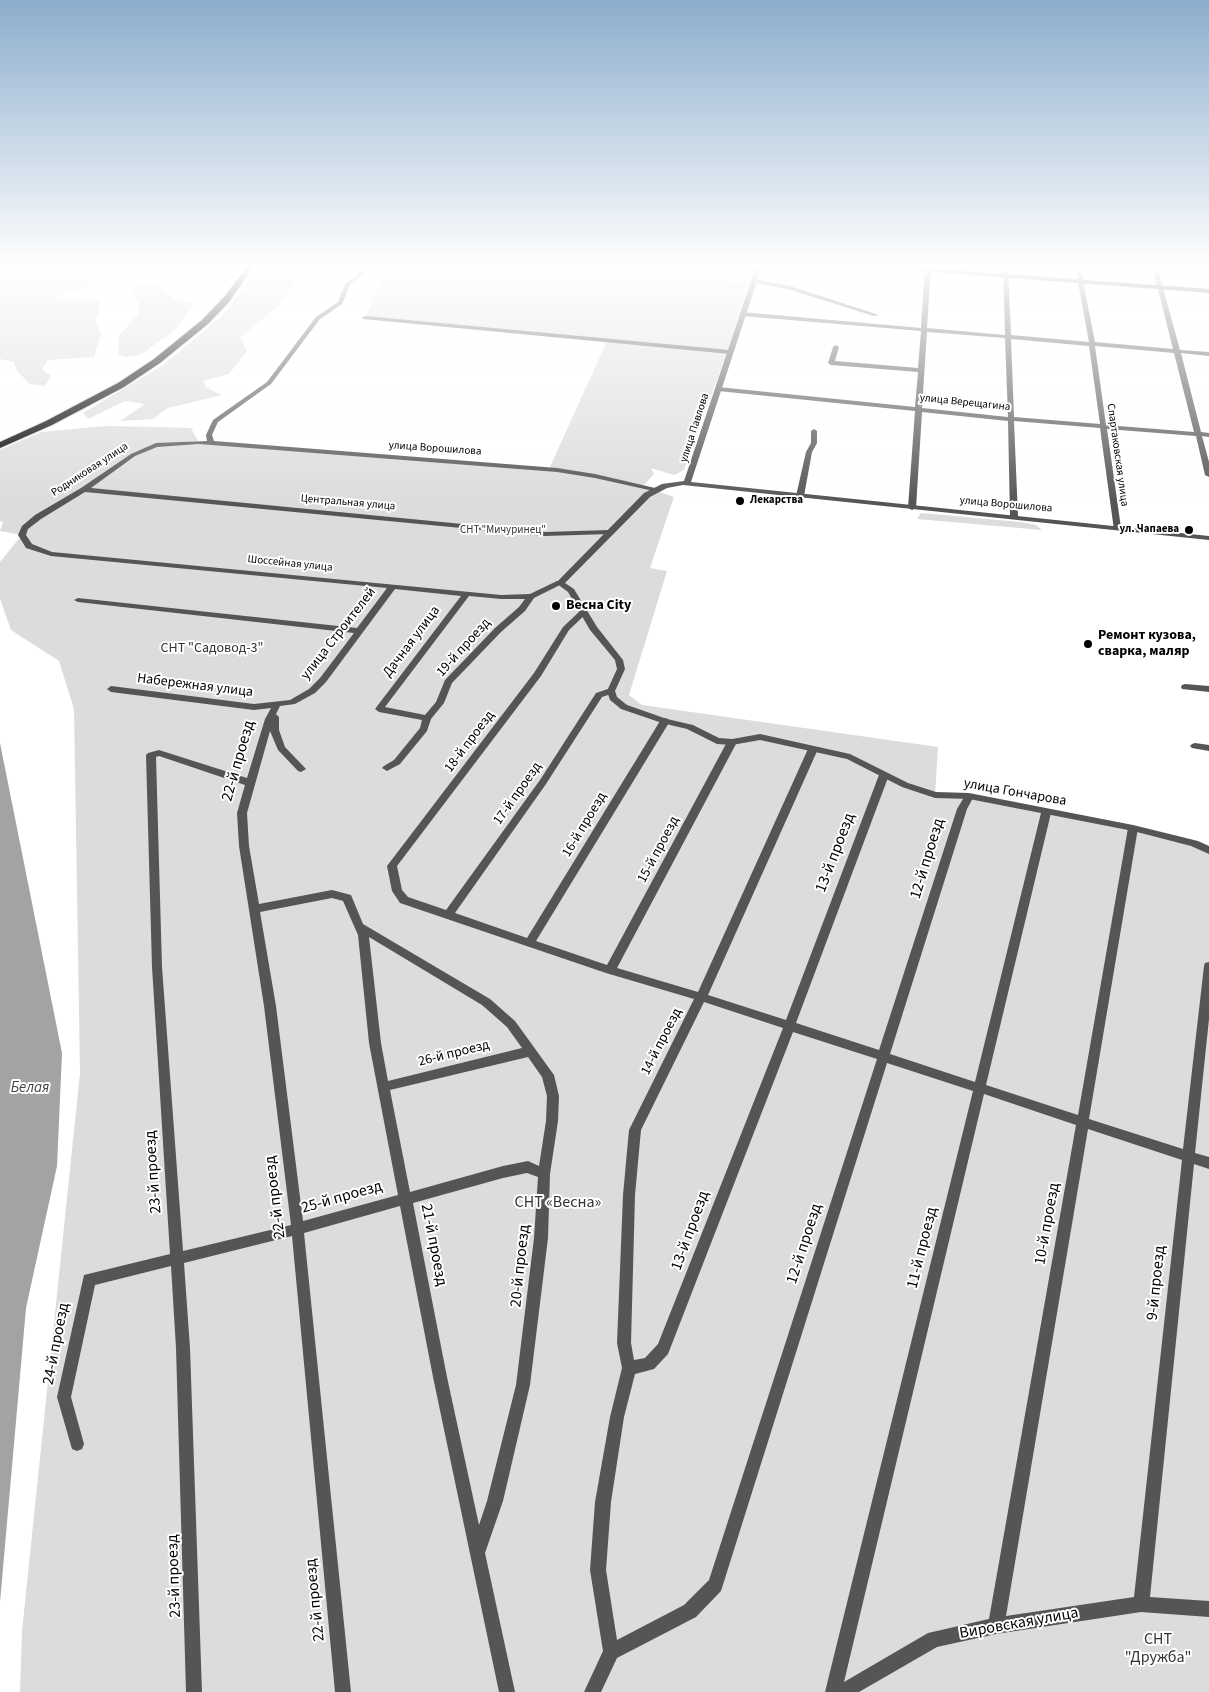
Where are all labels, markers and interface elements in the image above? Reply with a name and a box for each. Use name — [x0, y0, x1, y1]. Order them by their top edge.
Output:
street label: улица Павлова — [678, 392, 712, 464]
street label: улица Верещагина — [919, 392, 1011, 414]
street label: Спартаковская улица — [1103, 403, 1131, 507]
street label: улица Ворошилова — [388, 439, 482, 459]
street label: Родниковая улица — [49, 440, 131, 500]
street label: Центральная улица — [300, 492, 396, 514]
place label: Лекарства — [750, 494, 803, 508]
street label: улица Ворошилова — [959, 494, 1053, 516]
marker: Лекарства — [734, 495, 746, 507]
place label: ул. Чапаева — [1120, 523, 1179, 537]
park label: СНТ "Мичуринец" — [460, 524, 546, 538]
marker: ул. Чапаева — [1183, 524, 1195, 536]
street label: Шоссейная улица — [247, 553, 333, 575]
street label: улица Строителей — [298, 585, 380, 683]
place label: Весна City — [566, 598, 631, 614]
marker: Весна City — [550, 600, 562, 612]
street label: Дачная улица — [380, 603, 444, 681]
street label: 19-й проезд — [433, 615, 495, 681]
place label: Ремонт кузова, сварка, маляр — [1098, 628, 1196, 660]
marker: Ремонт кузова, сварка, маляр — [1082, 638, 1094, 650]
park label: СНТ "Садовод-3" — [161, 641, 263, 657]
street label: Набережная улица — [136, 671, 254, 701]
street label: 18-й проезд — [441, 708, 499, 776]
street label: 22-й проезд — [218, 718, 260, 804]
street label: 17-й проезд — [490, 759, 546, 829]
street label: улица Гончарова — [962, 776, 1068, 810]
street label: 16-й проезд — [559, 789, 611, 861]
street label: 13-й проезд — [812, 811, 860, 895]
street label: 15-й проезд — [634, 814, 684, 886]
street label: 12-й проезд — [907, 816, 949, 902]
street label: 14-й проезд — [638, 1006, 686, 1078]
street label: 26-й проезд — [417, 1037, 491, 1071]
water label: Белая — [11, 1080, 49, 1098]
street label: 23-й проезд — [142, 1130, 166, 1214]
street label: 22-й проезд — [261, 1155, 291, 1239]
street label: 25-й проезд — [299, 1177, 385, 1219]
street label: 10-й проезд — [1031, 1181, 1065, 1267]
street label: 13-й проезд — [668, 1189, 714, 1273]
park label: СНТ «Весна» — [515, 1193, 601, 1213]
street label: 12-й проезд — [783, 1201, 827, 1287]
street label: 21-й проезд — [416, 1202, 450, 1288]
street label: 11-й проезд — [904, 1205, 942, 1291]
street label: 20-й проезд — [507, 1224, 535, 1308]
street label: 9-й проезд — [1144, 1245, 1170, 1321]
street label: 24-й проезд — [40, 1301, 74, 1387]
street label: 23-й проезд — [164, 1534, 186, 1618]
street label: 22-й проезд — [302, 1558, 330, 1642]
street label: Вировская улица — [958, 1604, 1080, 1644]
park label: СНТ "Дружба" — [1125, 1630, 1191, 1668]

